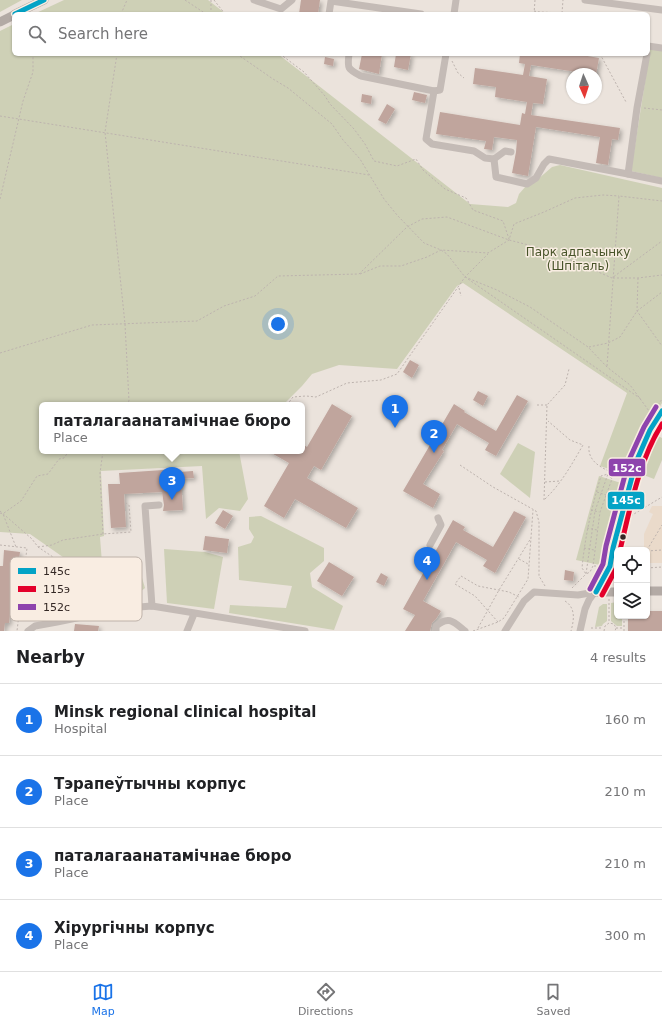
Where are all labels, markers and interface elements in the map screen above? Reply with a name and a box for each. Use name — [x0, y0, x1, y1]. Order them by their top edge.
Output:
search box — [12, 12, 650, 56]
icon: search — [26, 23, 48, 45]
text: Search here — [58, 25, 148, 43]
north arrow — [566, 68, 602, 104]
park label: Парк адпачынку (Шпіталь) — [526, 245, 630, 273]
your location — [268, 314, 288, 334]
pin: 1 — [382, 395, 408, 428]
popup — [39, 402, 305, 454]
text: паталагаанатамічнае бюро — [53, 412, 291, 430]
pin: 2 — [421, 420, 447, 453]
text: Place — [53, 430, 88, 445]
line badge: 152с — [608, 458, 646, 477]
text: 152с — [612, 462, 642, 475]
pin: 3 — [159, 467, 185, 500]
line badge: 145с — [607, 491, 645, 510]
text: 145с — [611, 494, 641, 507]
unlabelled marker — [618, 532, 628, 542]
pin: 4 — [414, 547, 440, 580]
map controls — [614, 547, 650, 619]
button: locate — [614, 547, 650, 583]
legend — [10, 557, 142, 621]
text: 145с — [43, 565, 70, 578]
text: 115э — [43, 583, 70, 596]
button: layers — [614, 583, 650, 619]
text: 152с — [43, 601, 70, 614]
text: Nearby — [16, 647, 85, 667]
text: 4 results — [590, 650, 646, 665]
text: Minsk regional clinical hospital — [54, 703, 316, 721]
text: 1 — [24, 712, 34, 727]
text: 160 m — [604, 712, 646, 727]
text: Hospital — [54, 721, 107, 736]
text: Тэрапеўтычны корпус — [54, 775, 246, 793]
text: 2 — [24, 784, 34, 799]
text: 210 m — [604, 784, 646, 799]
text: Place — [54, 793, 89, 808]
text: паталагаанатамічнае бюро — [54, 847, 291, 865]
text: 3 — [24, 856, 34, 871]
text: 210 m — [604, 856, 646, 871]
text: Place — [54, 865, 89, 880]
text: Хірургічны корпус — [54, 919, 215, 937]
text: 4 — [24, 928, 34, 943]
text: 300 m — [604, 928, 646, 943]
text: Place — [54, 937, 89, 952]
tab: Map — [92, 981, 115, 1018]
tab: Directions — [298, 981, 353, 1018]
tab: Saved — [536, 981, 570, 1018]

